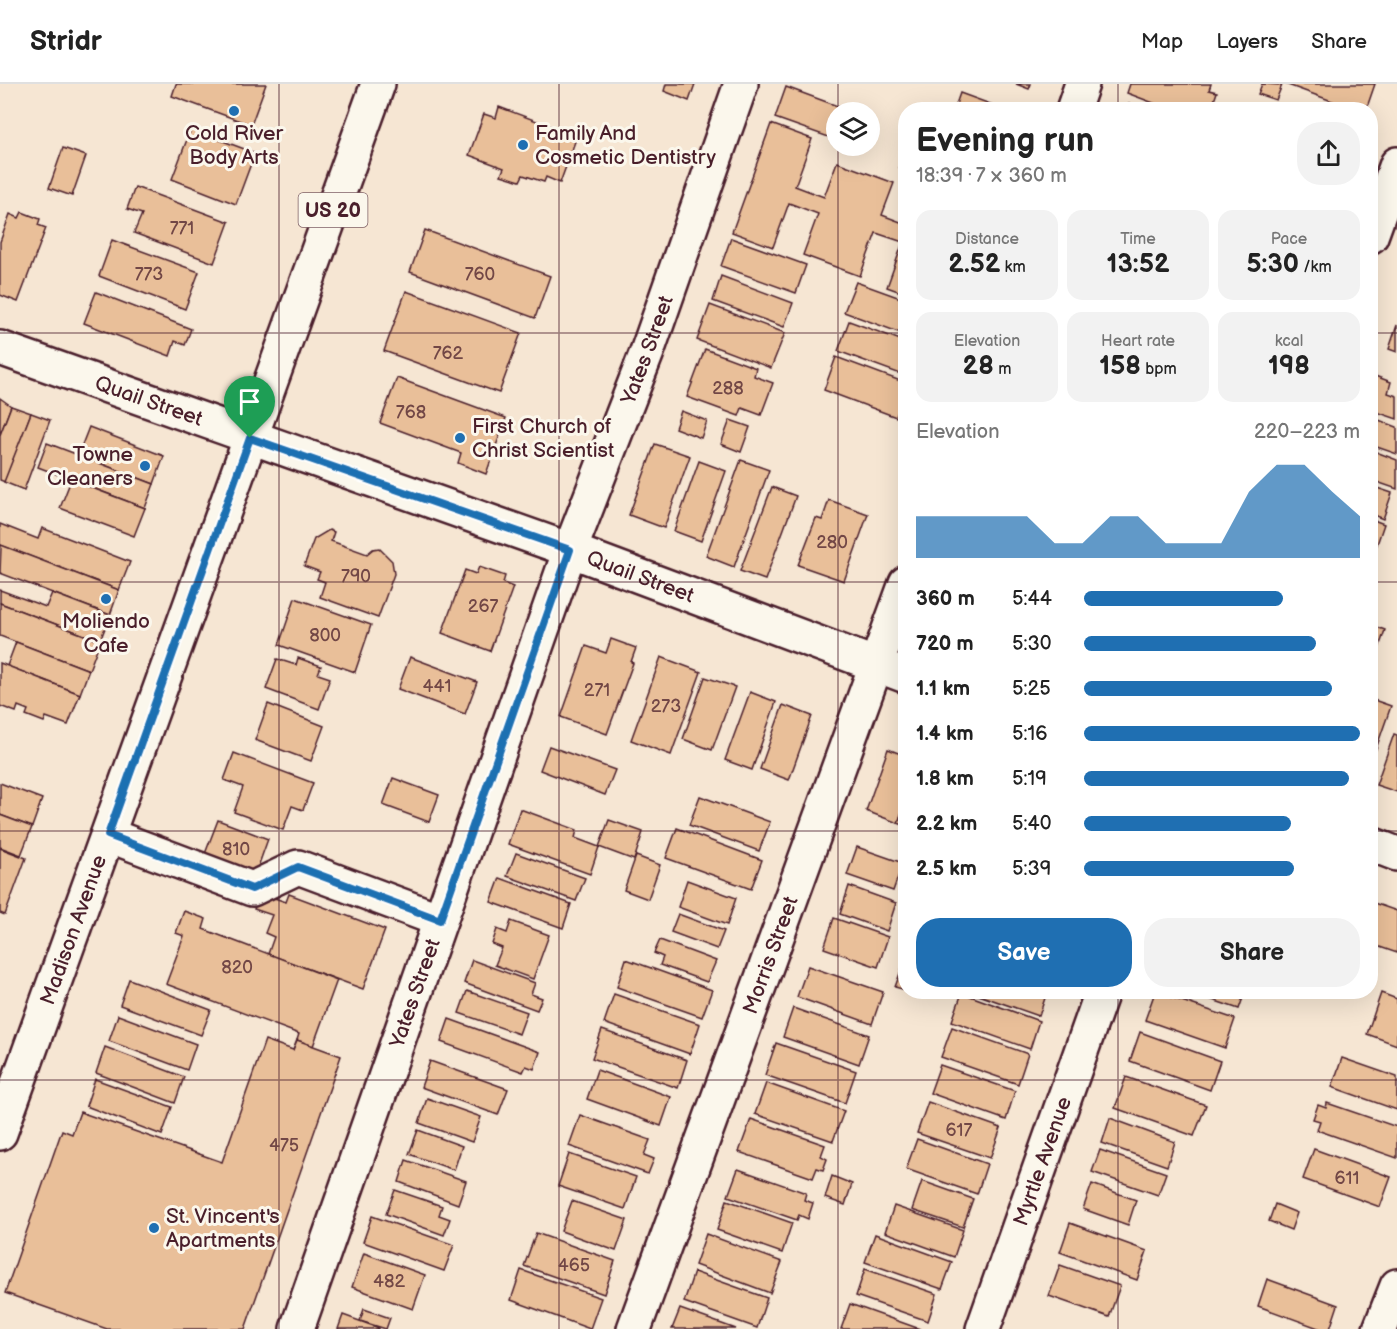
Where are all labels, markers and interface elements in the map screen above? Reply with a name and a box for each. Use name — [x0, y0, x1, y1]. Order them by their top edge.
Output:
text: Stridr — [30, 25, 102, 58]
text: Map — [1141, 29, 1183, 54]
text: Layers — [1216, 29, 1278, 54]
text: Share — [1311, 29, 1367, 54]
map controls — [826, 102, 880, 156]
button: layers — [826, 102, 880, 156]
marker: Cold River Body Arts — [227, 104, 241, 118]
place label: Cold River Body Arts — [185, 121, 283, 170]
place label: Family And Cosmetic Dentistry — [535, 121, 716, 170]
text: Evening run — [916, 121, 1094, 161]
button: share — [1297, 122, 1360, 185]
marker: Family And Cosmetic Dentistry — [516, 138, 530, 152]
text: 18:39 · 7 × 360 m — [916, 164, 1067, 188]
road number: US 20 — [298, 193, 368, 227]
house number: 771 — [170, 218, 194, 239]
text: Distance — [955, 230, 1019, 249]
text: Time — [1120, 230, 1156, 249]
text: Pace — [1271, 230, 1307, 249]
text: 2.52 — [948, 249, 1000, 280]
text: 13:52 — [1107, 249, 1169, 280]
text: 5:30 — [1246, 249, 1299, 280]
text: km — [1000, 258, 1026, 277]
text: /km — [1299, 258, 1332, 277]
house number: 773 — [135, 264, 163, 285]
house number: 760 — [465, 264, 495, 285]
street label: Yates Street — [616, 292, 679, 409]
text: Elevation — [954, 332, 1020, 351]
text: Heart rate — [1101, 332, 1175, 351]
text: kcal — [1275, 332, 1303, 351]
house number: 762 — [433, 343, 464, 364]
text: 28 — [963, 351, 994, 382]
text: 158 — [1099, 351, 1141, 382]
text: 198 — [1268, 351, 1310, 382]
text: m — [994, 360, 1011, 379]
text: bpm — [1141, 360, 1177, 379]
street label: Quail Street — [92, 371, 206, 432]
pin — [224, 376, 275, 438]
house number: 288 — [712, 378, 744, 399]
icon: arrive — [233, 385, 266, 418]
house number: 768 — [396, 402, 426, 423]
place label: First Church of Christ Scientist — [472, 414, 615, 463]
text: Elevation — [916, 420, 999, 444]
text: 220–223 m — [1254, 420, 1360, 444]
marker: First Church of Christ Scientist — [453, 431, 467, 445]
place label: Towne Cleaners — [47, 442, 133, 491]
marker: Towne Cleaners — [138, 459, 152, 473]
house number: 280 — [816, 532, 848, 553]
street label: Quail Street — [583, 545, 698, 609]
house number: 790 — [341, 566, 371, 587]
text: 360 m — [916, 587, 975, 611]
text: 5:44 — [1012, 587, 1052, 611]
marker: Moliendo Cafe — [99, 592, 113, 606]
house number: 267 — [468, 596, 498, 617]
place label: Moliendo Cafe — [62, 609, 150, 658]
house number: 800 — [309, 625, 341, 646]
text: 720 m — [916, 632, 974, 656]
text: 5:30 — [1012, 632, 1052, 656]
house number: 441 — [423, 676, 451, 697]
text: 1.1 km — [916, 677, 970, 701]
text: 5:25 — [1012, 677, 1051, 701]
house number: 271 — [584, 680, 610, 701]
house number: 273 — [651, 696, 681, 717]
text: 1.4 km — [916, 722, 974, 746]
text: 5:16 — [1012, 722, 1047, 746]
text: 1.8 km — [916, 767, 974, 791]
text: 5:19 — [1012, 767, 1047, 791]
text: 2.2 km — [916, 812, 977, 836]
text: 5:40 — [1012, 812, 1051, 836]
house number: 810 — [222, 839, 250, 860]
street label: Madison Avenue — [35, 852, 112, 1008]
text: 2.5 km — [916, 857, 977, 881]
text: 5:39 — [1012, 857, 1051, 881]
street label: Morris Street — [738, 892, 804, 1018]
button: Save — [916, 918, 1132, 987]
button: Share — [1144, 918, 1360, 987]
street label: Yates Street — [384, 935, 446, 1052]
house number: 820 — [221, 957, 253, 978]
street label: Myrtle Avenue — [1008, 1093, 1077, 1229]
house number: 617 — [946, 1120, 973, 1141]
house number: 475 — [269, 1135, 299, 1156]
house number: 611 — [1335, 1168, 1359, 1189]
place label: St. Vincent's Apartments — [166, 1204, 280, 1253]
marker: St. Vincent's Apartments — [147, 1221, 161, 1235]
house number: 465 — [558, 1255, 590, 1276]
house number: 482 — [373, 1271, 405, 1292]

